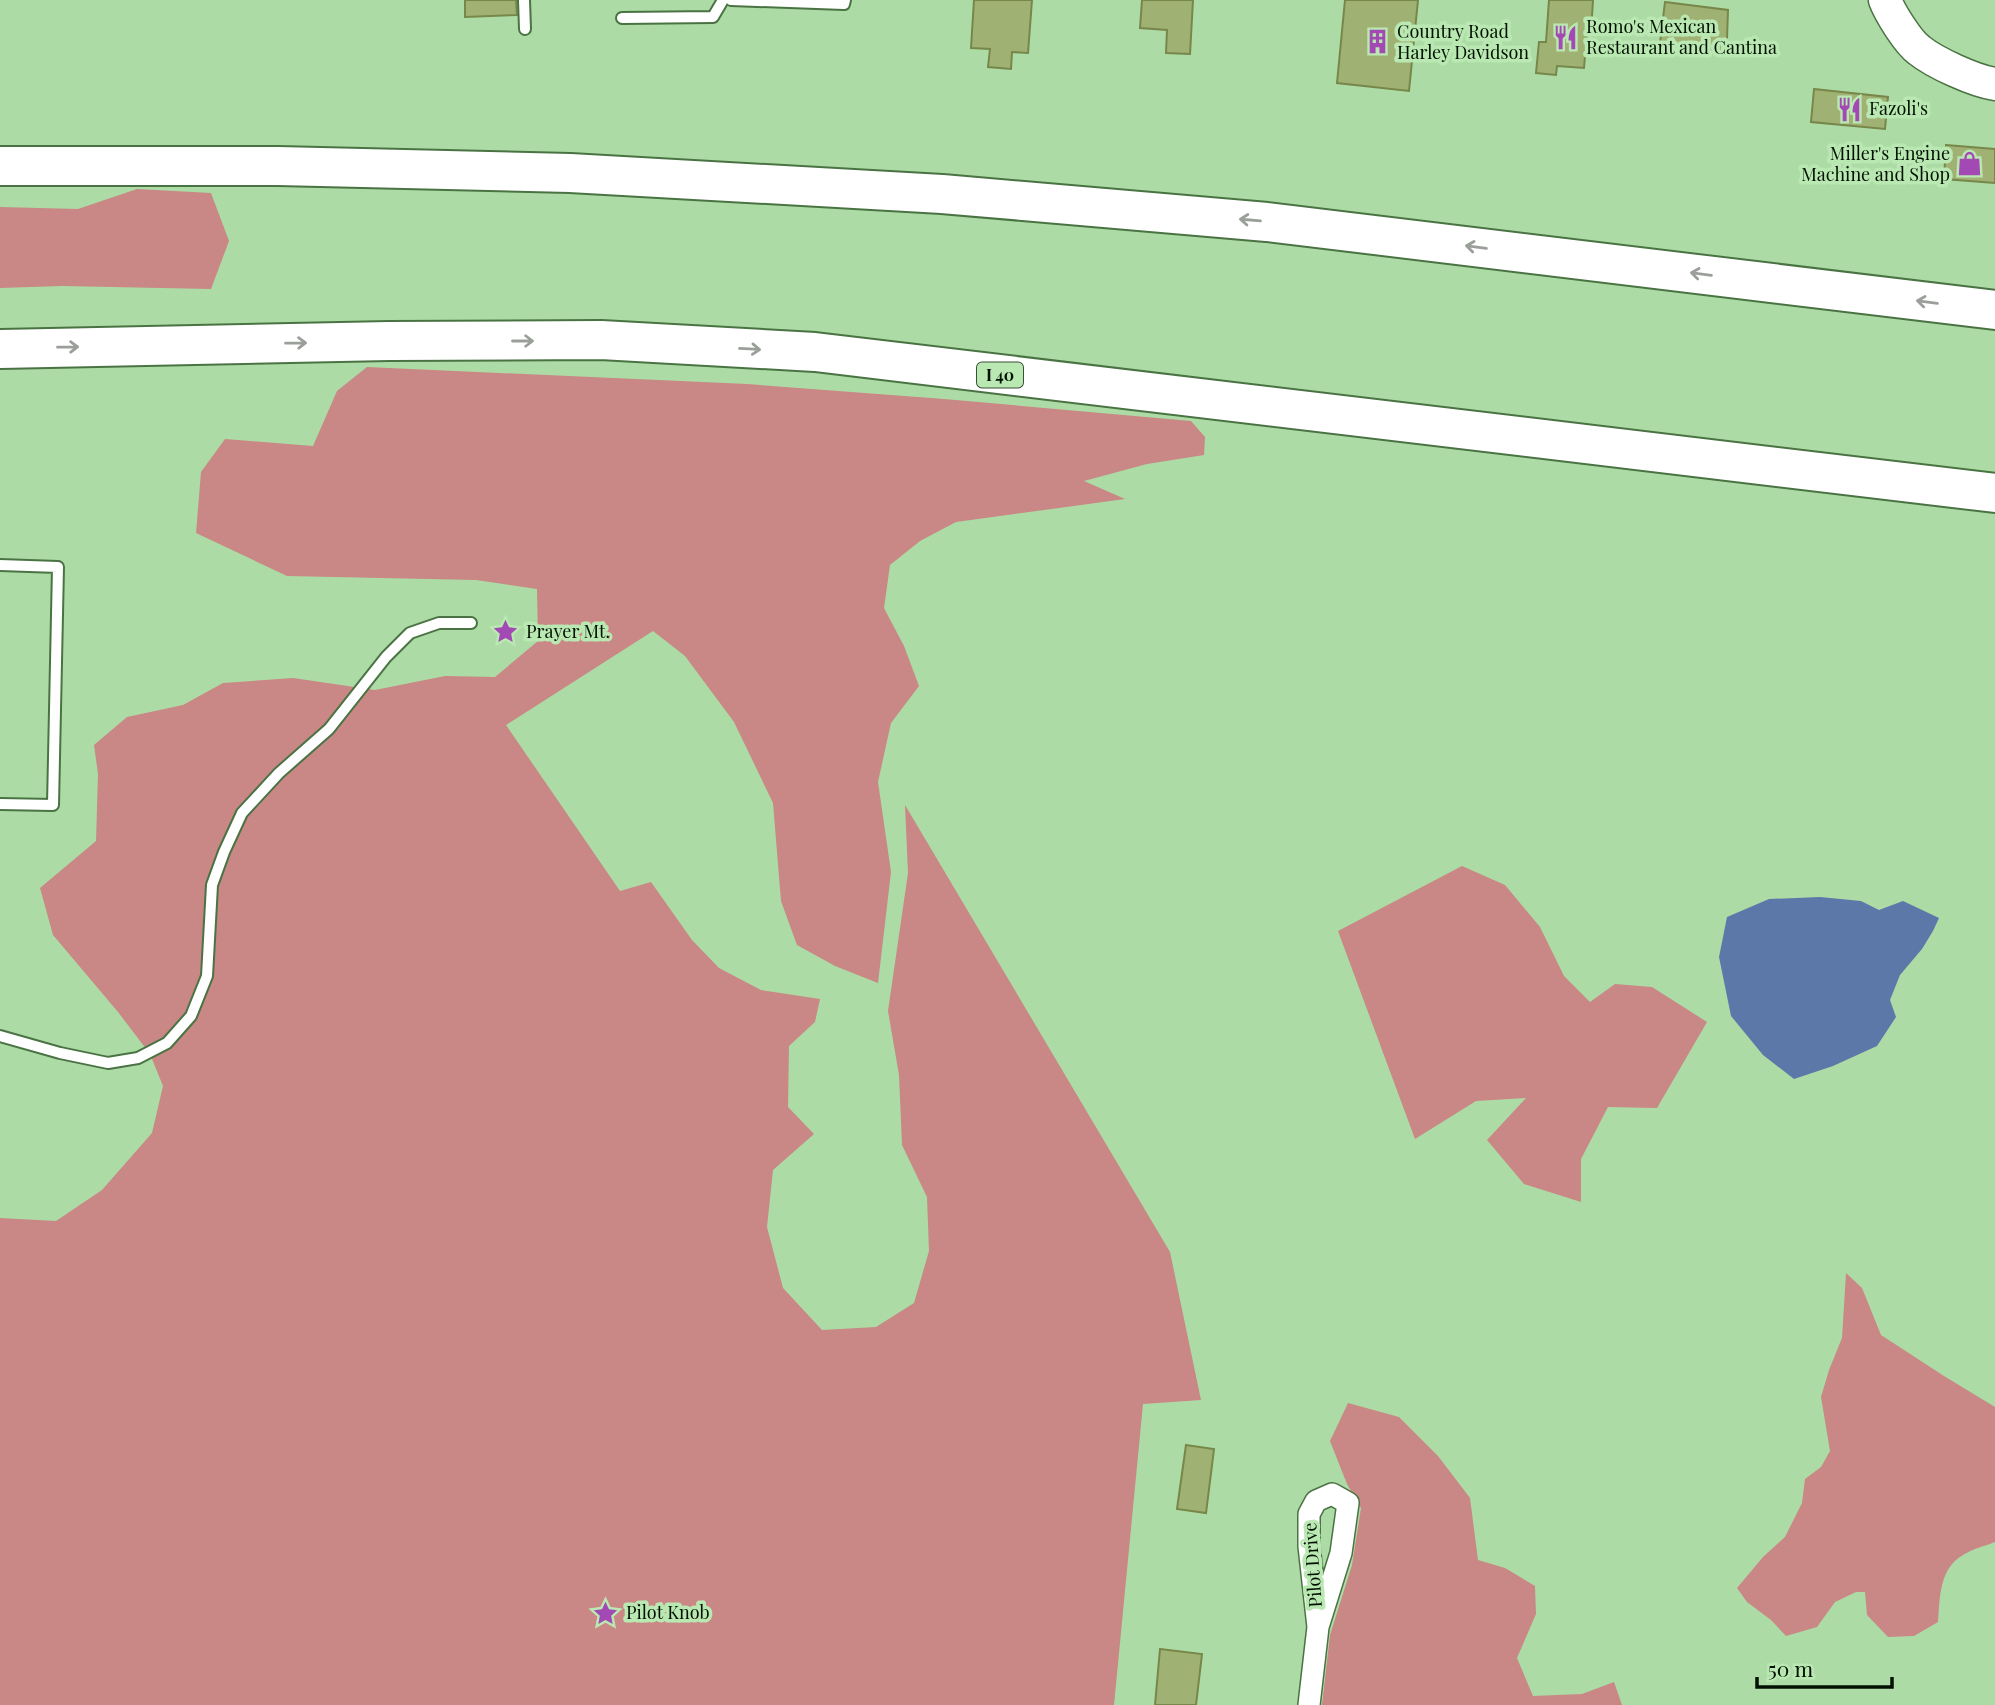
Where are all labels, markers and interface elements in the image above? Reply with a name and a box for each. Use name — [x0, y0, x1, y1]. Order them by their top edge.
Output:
place label: Romo's Mexican Restaurant and Cantina — [1586, 14, 1777, 59]
place label: Country Road Harley Davidson — [1397, 19, 1529, 64]
restaurant icon: Romo's Mexican Restaurant and Cantina — [1552, 23, 1580, 51]
building icon: Country Road Harley Davidson — [1363, 28, 1391, 56]
restaurant icon: Fazoli's — [1835, 95, 1863, 123]
place label: Fazoli's — [1869, 96, 1928, 120]
place label: Miller's Engine Machine and Shop — [1801, 141, 1950, 186]
shop icon: Miller's Engine Machine and Shop — [1956, 150, 1984, 178]
one-way arrow — [1239, 213, 1261, 226]
one-way arrow — [1465, 240, 1487, 253]
one-way arrow — [1691, 268, 1713, 281]
one-way arrow — [1916, 295, 1939, 308]
one-way arrow — [511, 334, 534, 348]
one-way arrow — [284, 336, 307, 350]
one-way arrow — [56, 341, 79, 354]
one-way arrow — [739, 342, 762, 355]
road number: I 40 — [977, 362, 1023, 388]
place icon: Prayer Mt. — [492, 618, 520, 646]
place label: Prayer Mt. — [526, 619, 610, 643]
street label: Pilot Drive — [1297, 1522, 1327, 1608]
place icon: Pilot Knob — [592, 1599, 620, 1627]
place label: Pilot Knob — [626, 1600, 710, 1624]
scale bar — [1757, 1646, 1892, 1690]
text: 50 m — [1768, 1654, 1814, 1682]

